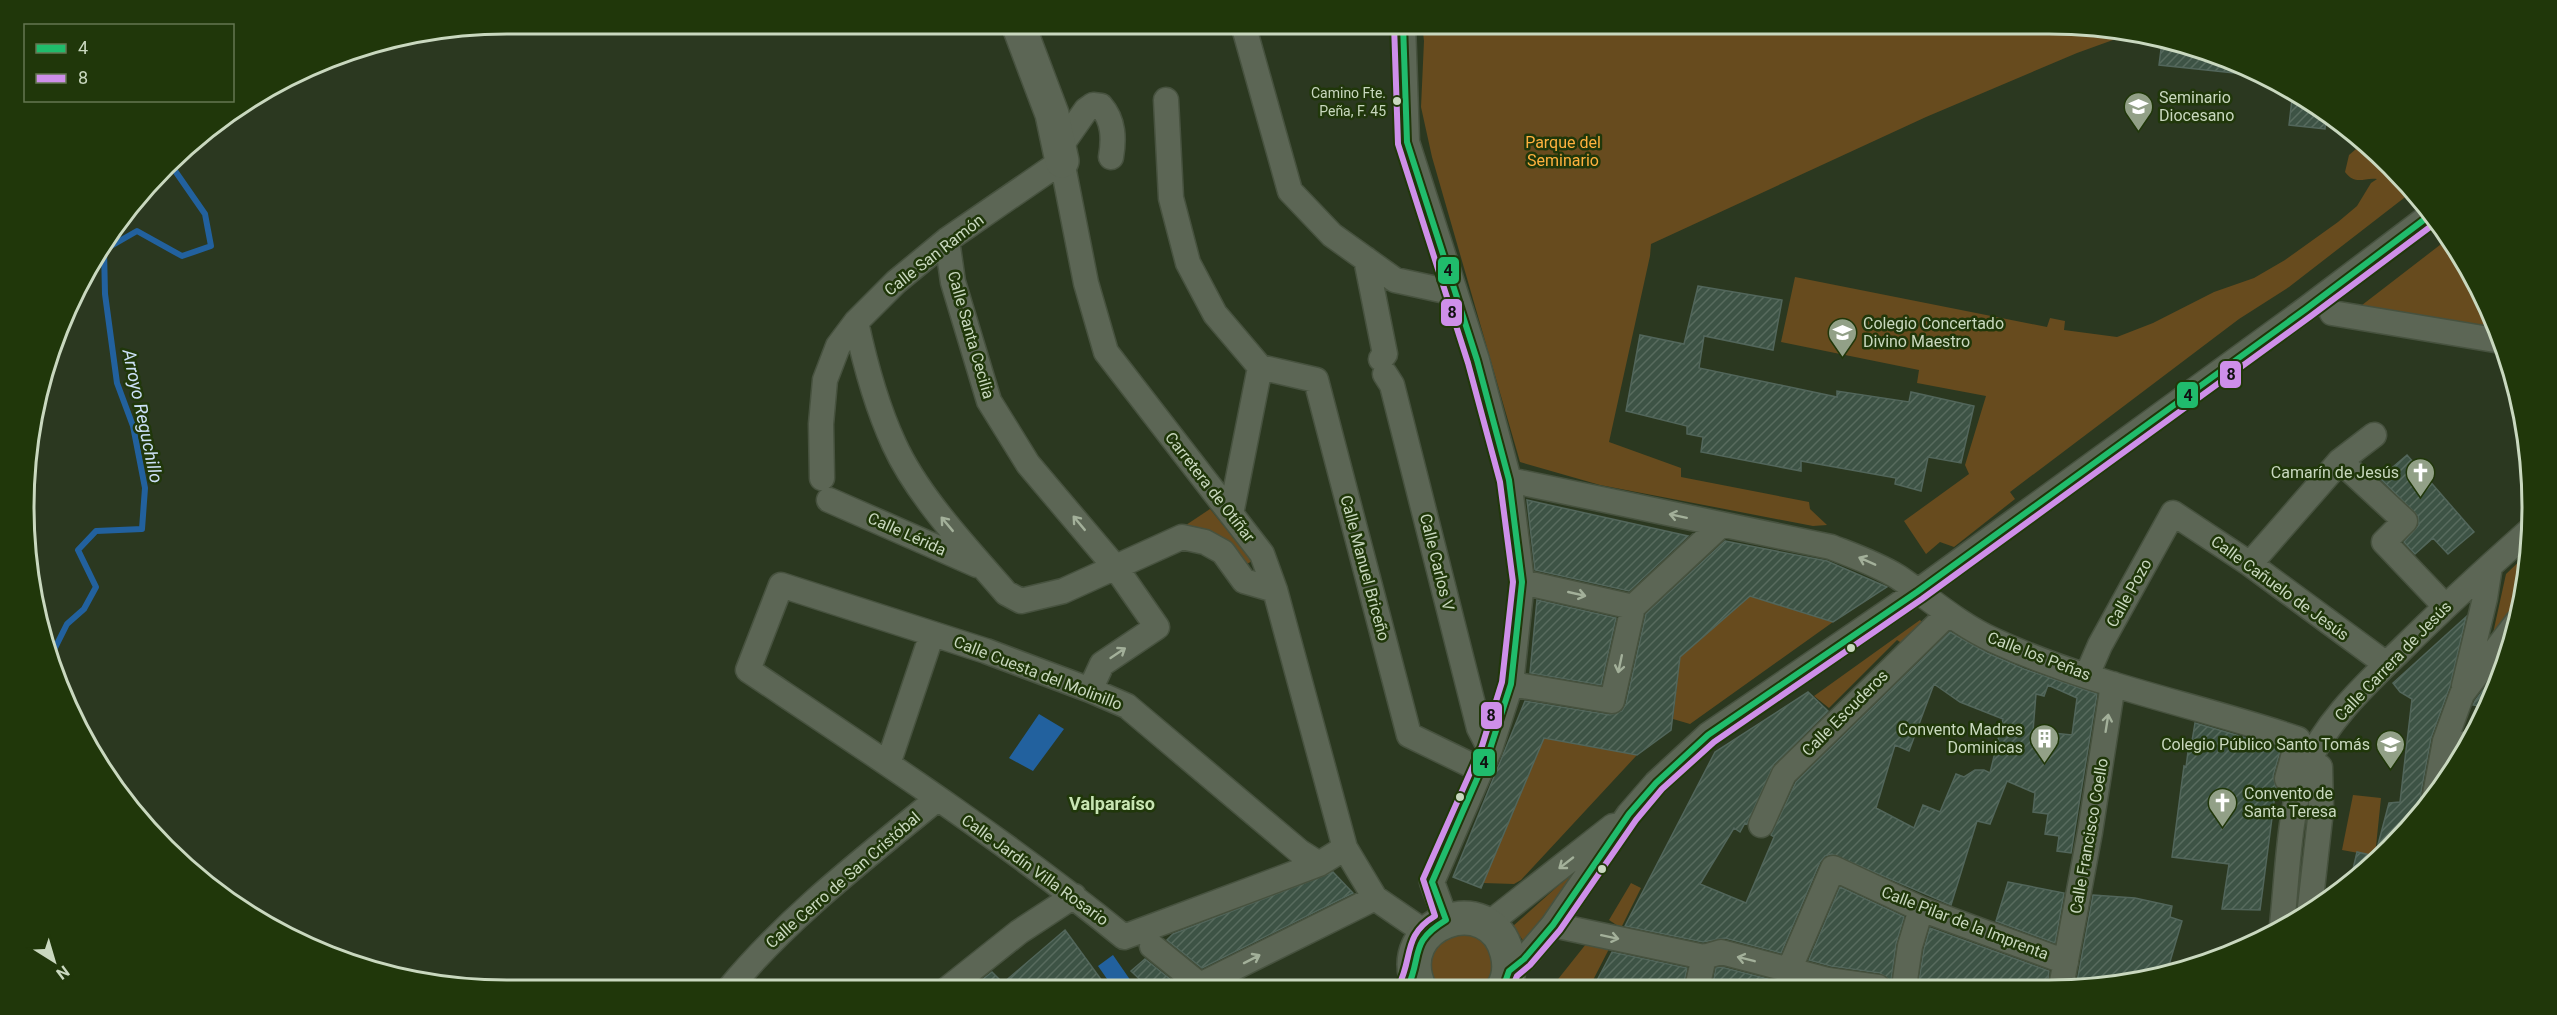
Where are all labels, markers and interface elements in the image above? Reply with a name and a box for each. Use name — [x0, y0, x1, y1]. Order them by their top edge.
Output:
legend — [24, 24, 234, 102]
text: 4 — [78, 37, 88, 58]
text: 8 — [78, 67, 88, 88]
place label: Camino Fte. Peña, F. 45 — [1311, 85, 1386, 119]
place label: Seminario Diocesano — [2159, 88, 2234, 125]
school or university icon: Seminario Diocesano — [2122, 90, 2154, 132]
marker: Camino Fte. Peña, F. 45 — [1391, 95, 1403, 107]
park label: Parque del Seminario — [1525, 133, 1601, 170]
street label: Calle San Ramón — [881, 210, 987, 300]
line badge: 4 — [1437, 256, 1460, 285]
text: 4 — [1443, 261, 1453, 280]
street label: Calle Santa Cecilia — [944, 269, 998, 401]
line badge: 8 — [1440, 298, 1463, 327]
text: 8 — [1447, 303, 1457, 322]
place label: Colegio Concertado Divino Maestro — [1863, 314, 2004, 351]
school or university icon: Colegio Concertado Divino Maestro — [1826, 316, 1858, 358]
water label: Arroyo Reguchillo — [118, 346, 167, 485]
line badge: 8 — [2219, 360, 2242, 389]
text: 8 — [2226, 365, 2236, 384]
line badge: 4 — [2176, 381, 2199, 409]
text: 4 — [2183, 386, 2193, 405]
street label: Carretera de Otíñar — [1161, 428, 1259, 546]
church icon: Camarín de Jesús — [2404, 456, 2436, 498]
place label: Camarín de Jesús — [2271, 463, 2399, 482]
street label: Calle Manuel Briceño — [1336, 493, 1394, 643]
street label: Calle Lérida — [865, 508, 949, 560]
one-way arrow — [1669, 510, 1688, 521]
street label: Calle Carlos V — [1416, 512, 1458, 612]
one-way arrow — [1072, 515, 1085, 531]
one-way arrow — [940, 517, 954, 532]
street label: Calle Cañuelo de Jesús — [2207, 532, 2353, 644]
one-way arrow — [1859, 555, 1877, 566]
street label: Calle Pozo — [2102, 555, 2156, 631]
one-way arrow — [1567, 589, 1586, 601]
street label: Calle Carrera de Jesús — [2331, 597, 2455, 725]
street label: Calle los Peñas — [1985, 628, 2093, 684]
street label: Calle Cuesta del Molinillo — [951, 632, 1125, 714]
unlabelled marker — [1845, 642, 1857, 654]
one-way arrow — [1109, 647, 1126, 659]
one-way arrow — [1614, 654, 1625, 673]
street label: Calle Escuderos — [1798, 666, 1892, 760]
line badge: 8 — [1480, 701, 1503, 730]
text: 8 — [1486, 706, 1496, 725]
one-way arrow — [2102, 713, 2113, 733]
place label: Convento Madres Dominicas — [1898, 720, 2023, 757]
building icon: Convento Madres Dominicas — [2028, 722, 2060, 764]
school or university icon: Colegio Público Santo Tomás — [2375, 728, 2407, 770]
place label: Colegio Público Santo Tomás — [2161, 735, 2370, 754]
line badge: 4 — [1472, 748, 1496, 777]
text: 4 — [1479, 753, 1489, 772]
street label: Calle Francisco Coello — [2066, 757, 2112, 915]
place label: Convento de Santa Teresa — [2244, 784, 2337, 821]
church icon: Convento de Santa Teresa — [2207, 786, 2239, 828]
unlabelled marker — [1454, 791, 1466, 803]
district label: Valparaíso — [1069, 793, 1155, 814]
street label: Calle Cerro de San Cristóbal — [762, 808, 924, 952]
street label: Calle Jardín Villa Rosario — [958, 810, 1112, 930]
one-way arrow — [1559, 856, 1575, 869]
unlabelled marker — [1596, 863, 1608, 875]
street label: Calle Pilar de la Imprenta — [1879, 882, 2051, 964]
north arrow — [24, 931, 84, 991]
one-way arrow — [1600, 932, 1620, 943]
one-way arrow — [1737, 952, 1756, 964]
one-way arrow — [1243, 953, 1261, 965]
text: N — [52, 962, 73, 984]

